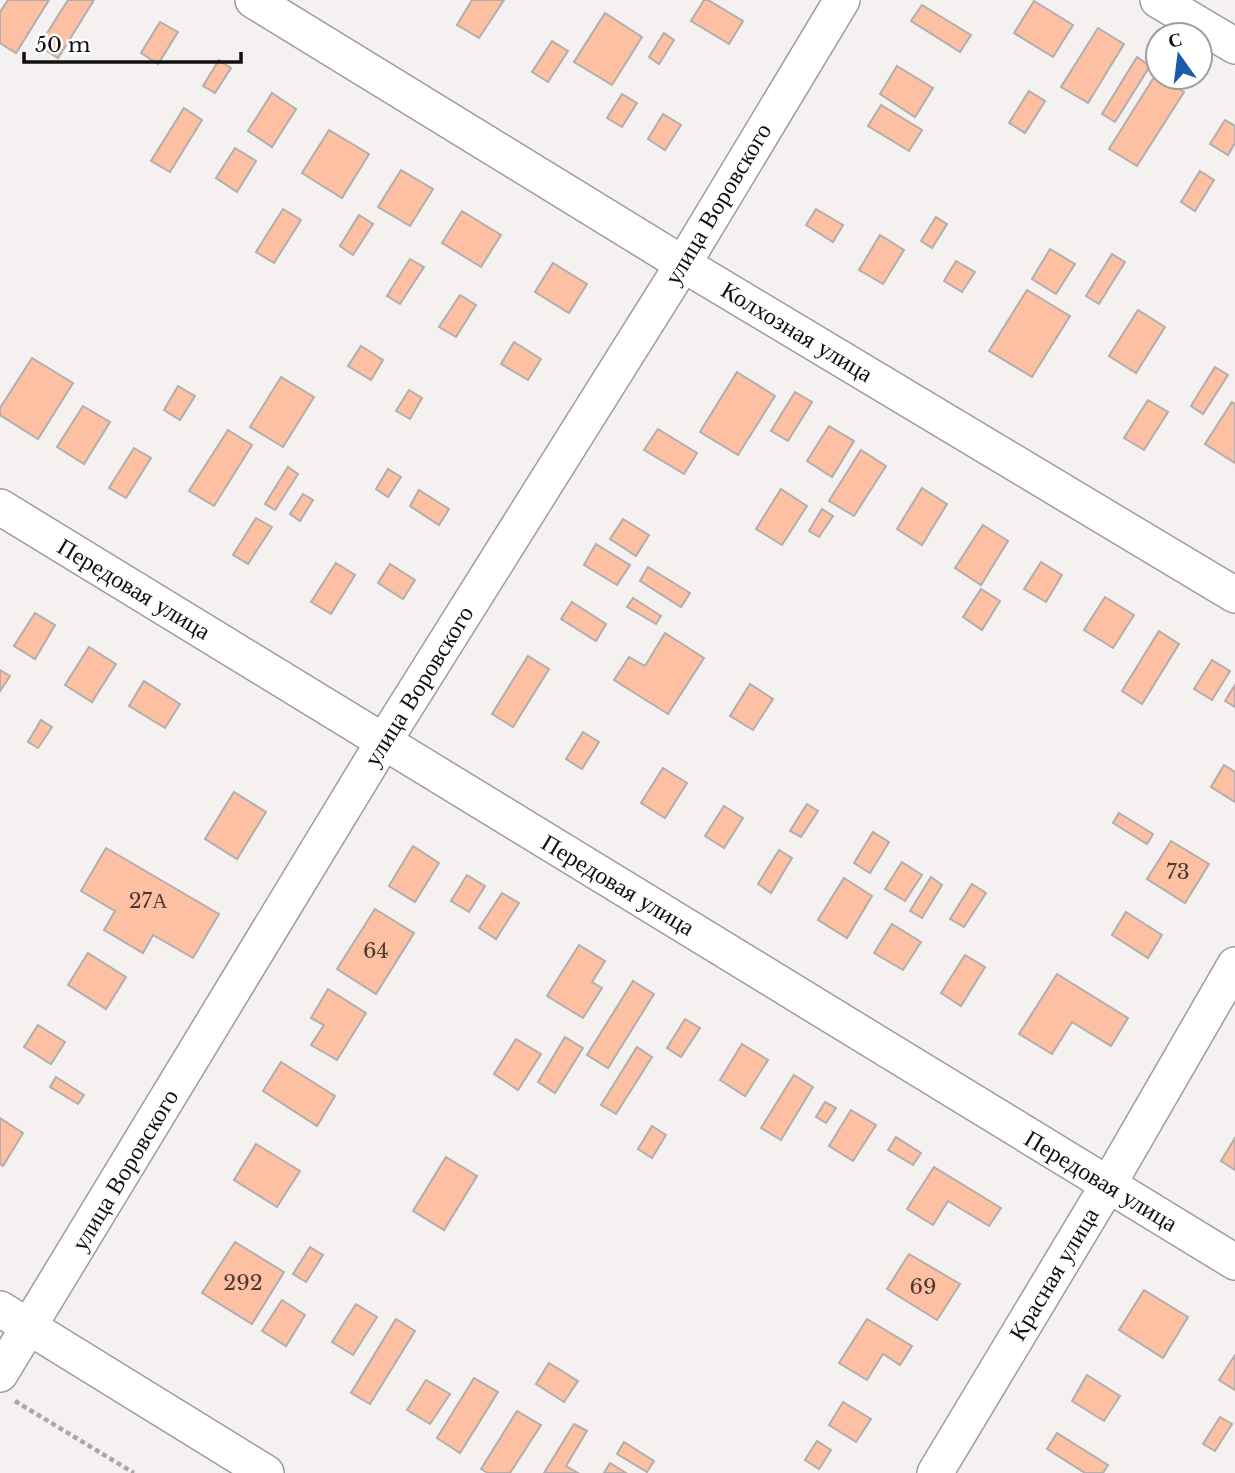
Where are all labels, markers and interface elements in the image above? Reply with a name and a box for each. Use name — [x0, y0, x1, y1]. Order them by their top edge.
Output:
scale bar — [24, 21, 242, 65]
north arrow — [1144, 21, 1214, 91]
text: С — [1166, 27, 1184, 53]
text: 50 m — [35, 32, 91, 58]
street label: улица Воровского — [658, 118, 777, 290]
street label: Колхозная улица — [716, 275, 879, 388]
street label: Передовая улица — [52, 531, 216, 646]
street label: улица Воровского — [358, 600, 480, 771]
street label: Передовая улица — [536, 827, 700, 942]
house number: 73 — [1166, 859, 1190, 885]
house number: 27А — [129, 888, 168, 914]
house number: 64 — [363, 938, 389, 964]
street label: улица Воровского — [65, 1084, 184, 1256]
street label: Передовая улица — [1019, 1123, 1183, 1238]
street label: Красная улица — [1003, 1202, 1105, 1345]
house number: 292 — [223, 1270, 263, 1296]
house number: 69 — [909, 1274, 937, 1300]

